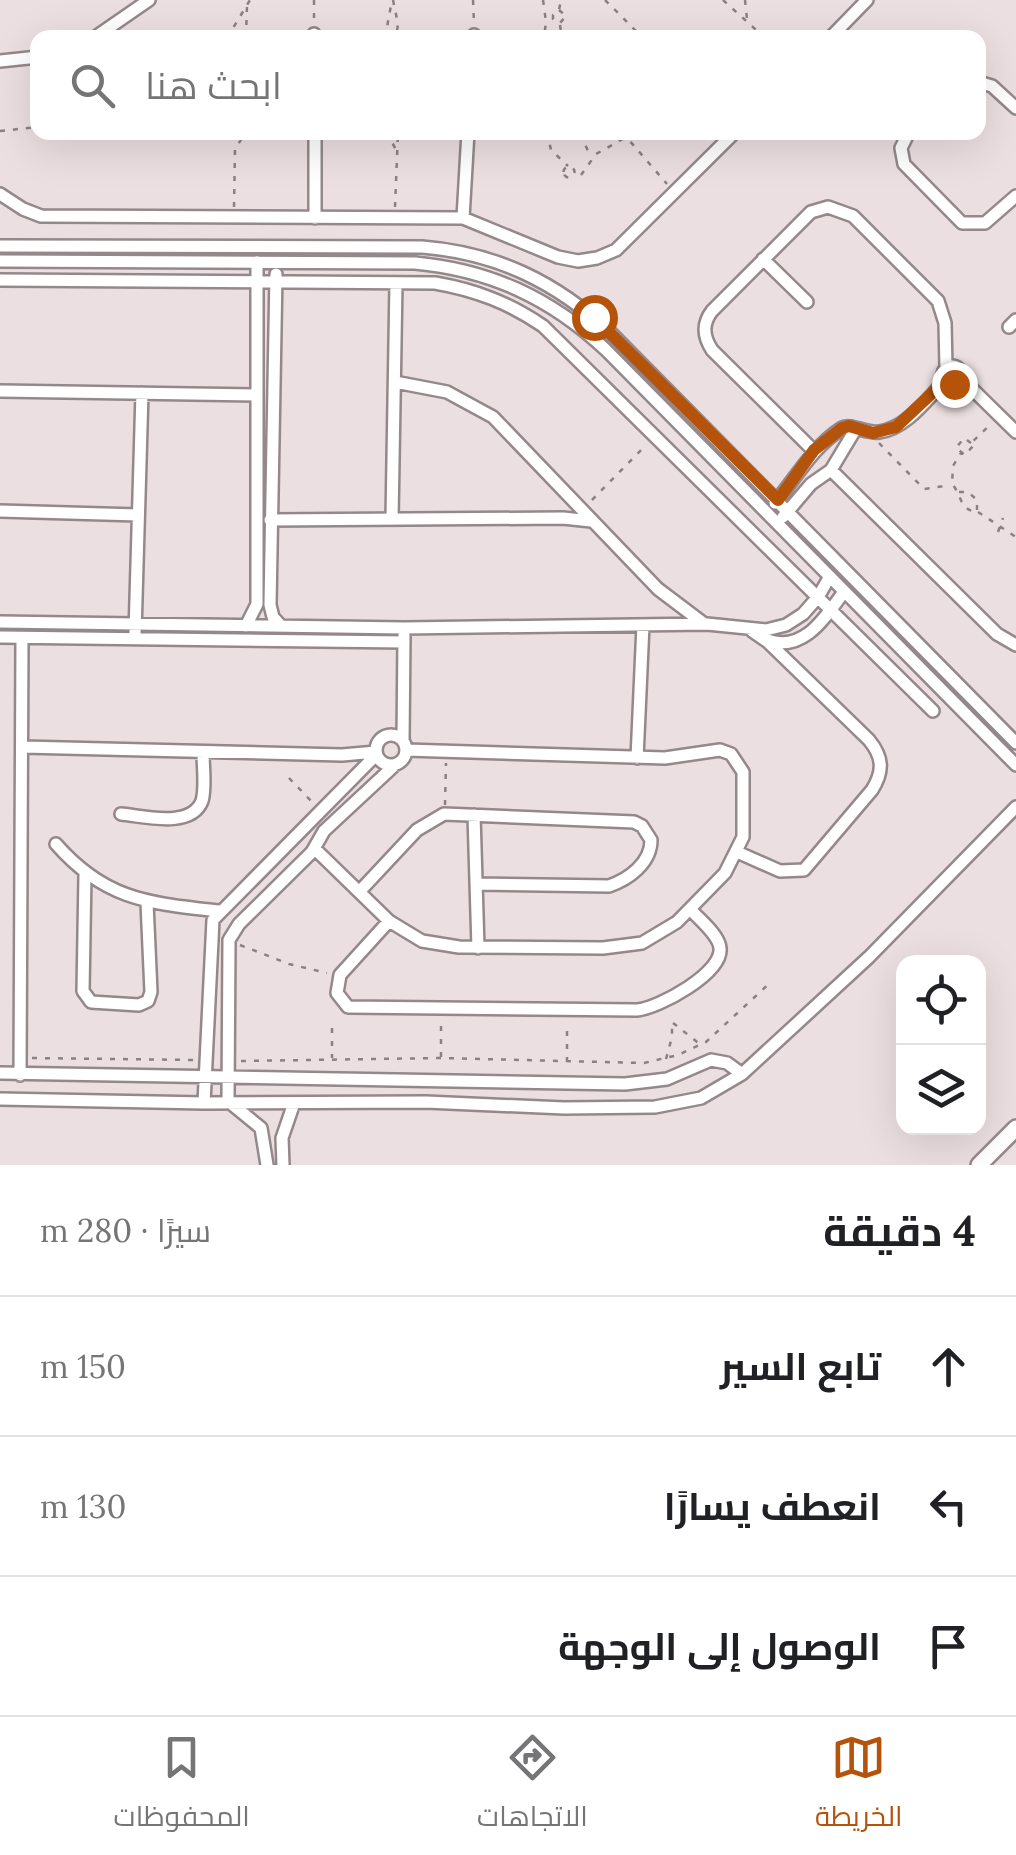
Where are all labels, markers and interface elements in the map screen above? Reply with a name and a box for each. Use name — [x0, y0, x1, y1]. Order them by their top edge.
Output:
search box — [30, 30, 986, 140]
icon: search — [65, 58, 120, 113]
text: ابحث هنا — [145, 61, 282, 109]
route start — [572, 295, 618, 341]
route end — [932, 362, 978, 408]
map controls — [896, 955, 986, 1135]
button: locate — [896, 955, 986, 1045]
button: layers — [896, 1045, 986, 1135]
text: 4 دقيقة — [823, 1204, 976, 1258]
text: سيرًا · 280 m — [40, 1210, 211, 1251]
icon: ahead — [921, 1339, 976, 1394]
text: تابع السير — [720, 1342, 881, 1390]
text: 150 m — [40, 1346, 126, 1387]
icon: left — [921, 1479, 976, 1534]
text: انعطف يسارًا — [664, 1482, 881, 1530]
text: 130 m — [40, 1486, 126, 1527]
icon: arrive — [921, 1619, 976, 1674]
text: الوصول إلى الوجهة — [558, 1622, 881, 1670]
tab: المحفوظات — [114, 1730, 250, 1842]
tab: الاتجاهات — [477, 1730, 588, 1842]
tab: الخريطة — [815, 1730, 902, 1842]

